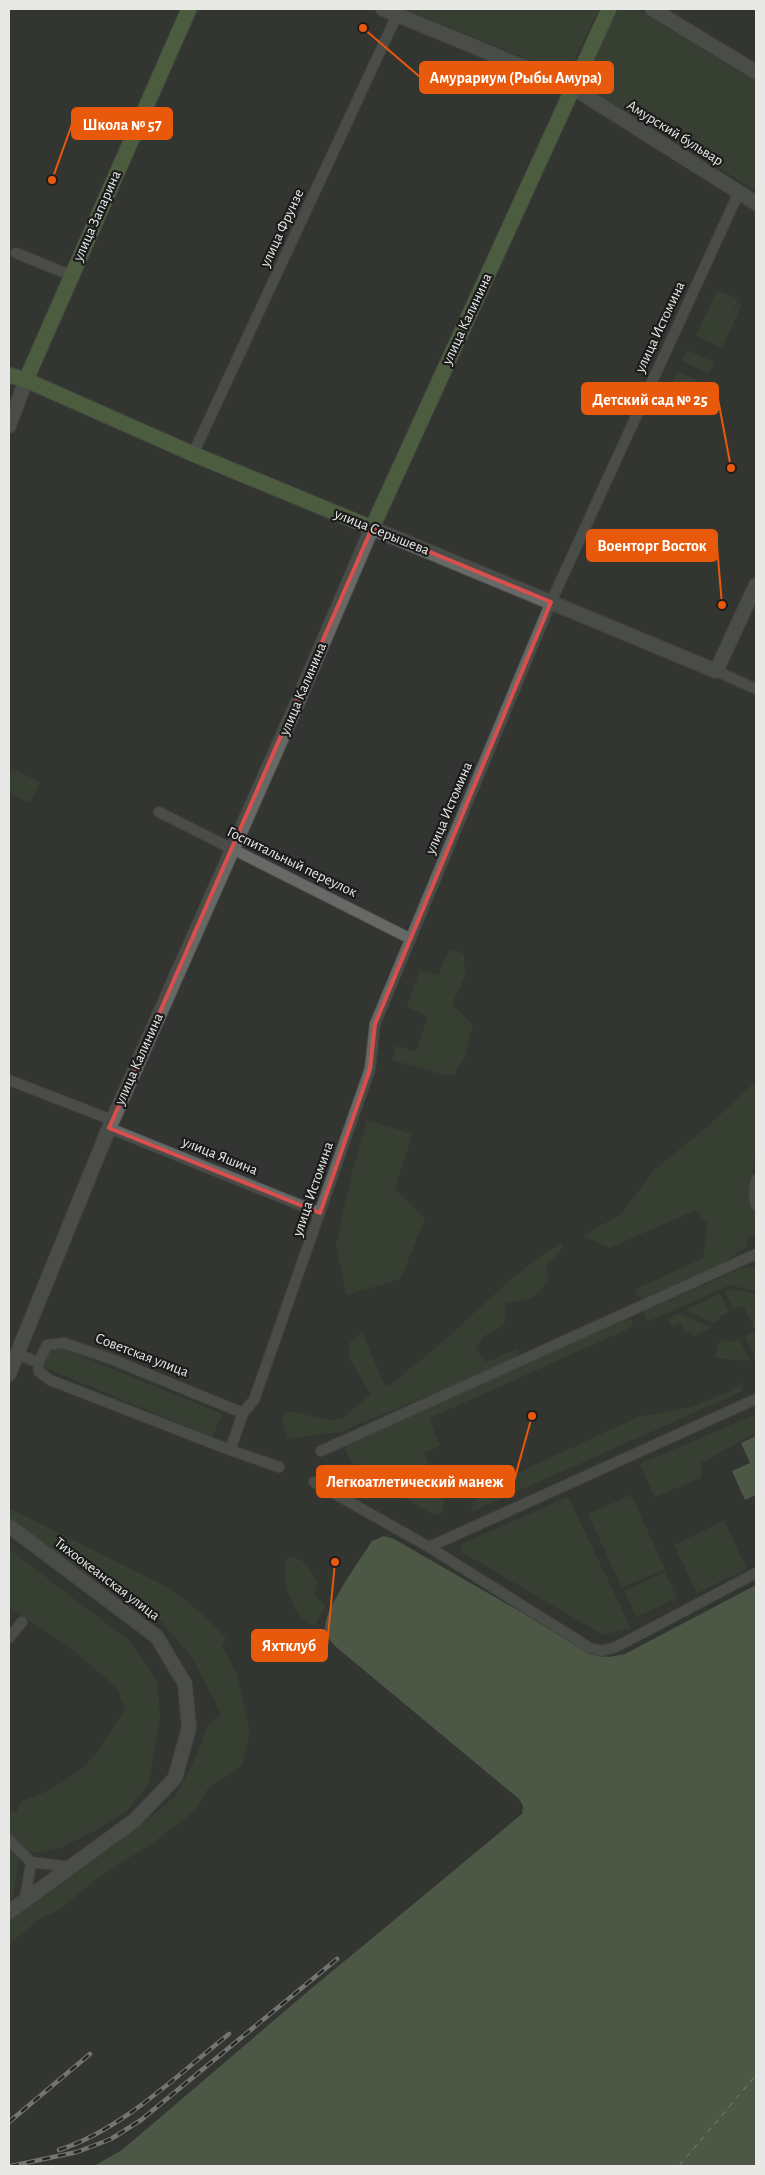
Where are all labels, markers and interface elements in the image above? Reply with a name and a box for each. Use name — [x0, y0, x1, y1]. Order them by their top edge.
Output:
callout: Амурариум (Рыбы Амура) — [420, 62, 613, 93]
text: Амурариум (Рыбы Амура) — [430, 70, 602, 87]
street label: Амурский бульвар — [624, 97, 726, 169]
callout: Школа № 57 — [72, 108, 172, 139]
text: Школа № 57 — [82, 117, 162, 133]
street label: улица Запарина — [70, 168, 124, 264]
street label: улица Фрунзе — [257, 187, 307, 270]
street label: улица Калинина — [439, 271, 495, 368]
street label: улица Истомина — [632, 279, 688, 376]
callout: Детский сад № 25 — [582, 383, 718, 414]
text: Детский сад № 25 — [592, 392, 708, 408]
street label: улица Серышева — [331, 506, 432, 558]
callout: Военторг Восток — [587, 530, 717, 561]
text: Военторг Восток — [597, 538, 707, 554]
street label: улица Калинина — [276, 640, 329, 738]
street label: улица Истомина — [422, 760, 475, 857]
street label: Госпитальный переулок — [225, 824, 360, 900]
street label: улица Калинина — [112, 1011, 166, 1108]
street label: улица Яшина — [179, 1134, 260, 1178]
street label: улица Истомина — [290, 1140, 336, 1239]
street label: Советская улица — [93, 1330, 191, 1380]
callout: Легкоатлетический манеж — [317, 1466, 514, 1497]
text: Легкоатлетический манеж — [326, 1474, 504, 1490]
street label: Тихоокеанская улица — [52, 1535, 163, 1623]
callout: Яхтклуб — [252, 1630, 327, 1661]
text: Яхтклуб — [262, 1638, 316, 1655]

